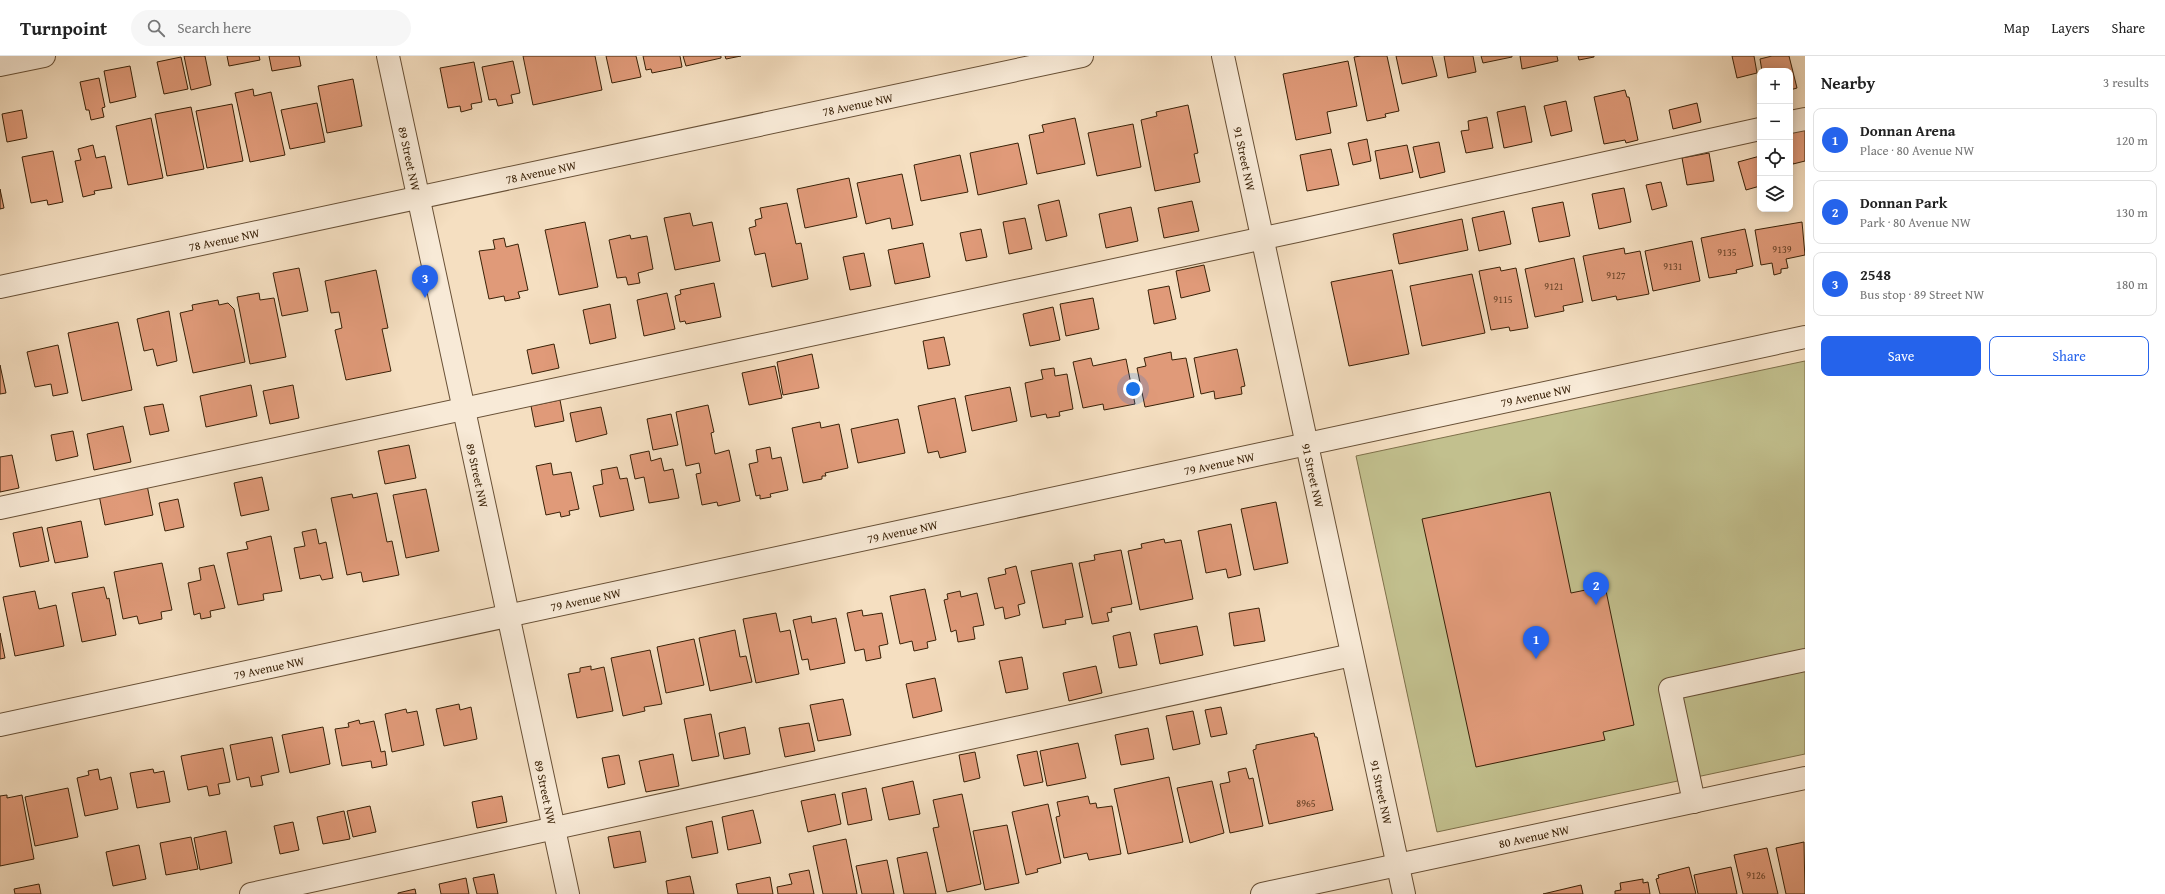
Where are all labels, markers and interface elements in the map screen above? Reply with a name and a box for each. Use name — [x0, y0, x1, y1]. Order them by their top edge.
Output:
search box — [131, 10, 411, 46]
text: Turnpoint — [20, 14, 107, 42]
icon: search — [145, 17, 167, 39]
text: Search here — [177, 17, 251, 38]
text: Map — [2004, 18, 2030, 38]
text: Layers — [2052, 18, 2090, 38]
text: Share — [2112, 18, 2145, 38]
map controls — [1757, 68, 1793, 212]
button: + — [1757, 68, 1793, 104]
text: Nearby — [1821, 70, 1875, 95]
text: 3 results — [2103, 73, 2149, 92]
street label: 78 Avenue NW — [821, 88, 895, 120]
button: − — [1757, 104, 1793, 140]
text: Donnan Arena — [1860, 120, 1956, 141]
street label: 89 Street NW — [395, 125, 425, 193]
street label: 91 Street NW — [1230, 125, 1261, 193]
text: 1 — [1832, 131, 1838, 150]
text: 120 m — [2116, 131, 2148, 150]
button: locate — [1757, 140, 1793, 176]
text: Place · 80 Avenue NW — [1860, 141, 1974, 160]
street label: 78 Avenue NW — [504, 156, 579, 187]
button: layers — [1757, 176, 1793, 212]
text: Donnan Park — [1860, 192, 1947, 213]
text: 2 — [1832, 203, 1838, 222]
text: 130 m — [2116, 203, 2148, 222]
text: Park · 80 Avenue NW — [1860, 213, 1971, 232]
street label: 78 Avenue NW — [187, 223, 262, 255]
house number: 9139 — [1772, 242, 1792, 257]
house number: 9135 — [1717, 245, 1737, 260]
house number: 9131 — [1663, 259, 1683, 274]
text: 2548 — [1860, 264, 1891, 285]
pin: 3 — [412, 265, 438, 298]
house number: 9127 — [1606, 268, 1626, 283]
text: 3 — [1832, 275, 1838, 294]
text: 180 m — [2116, 275, 2148, 294]
house number: 9121 — [1544, 279, 1564, 294]
text: Bus stop · 89 Street NW — [1860, 285, 1984, 304]
house number: 9115 — [1493, 292, 1513, 307]
button: Save — [1821, 336, 1981, 376]
button: Share — [1989, 336, 2149, 376]
your location — [1123, 379, 1143, 399]
street label: 79 Avenue NW — [1499, 379, 1574, 411]
street label: 89 Street NW — [463, 442, 493, 510]
street label: 91 Street NW — [1298, 442, 1329, 510]
street label: 79 Avenue NW — [1182, 447, 1257, 479]
street label: 79 Avenue NW — [865, 515, 940, 547]
pin: 2 — [1583, 572, 1609, 605]
street label: 79 Avenue NW — [549, 583, 623, 615]
pin: 1 — [1523, 626, 1549, 659]
street label: 79 Avenue NW — [232, 651, 307, 683]
street label: 89 Street NW — [531, 758, 561, 827]
street label: 91 Street NW — [1367, 758, 1397, 827]
house number: 8965 — [1296, 796, 1316, 811]
street label: 80 Avenue NW — [1497, 820, 1572, 852]
house number: 9126 — [1746, 868, 1766, 883]

